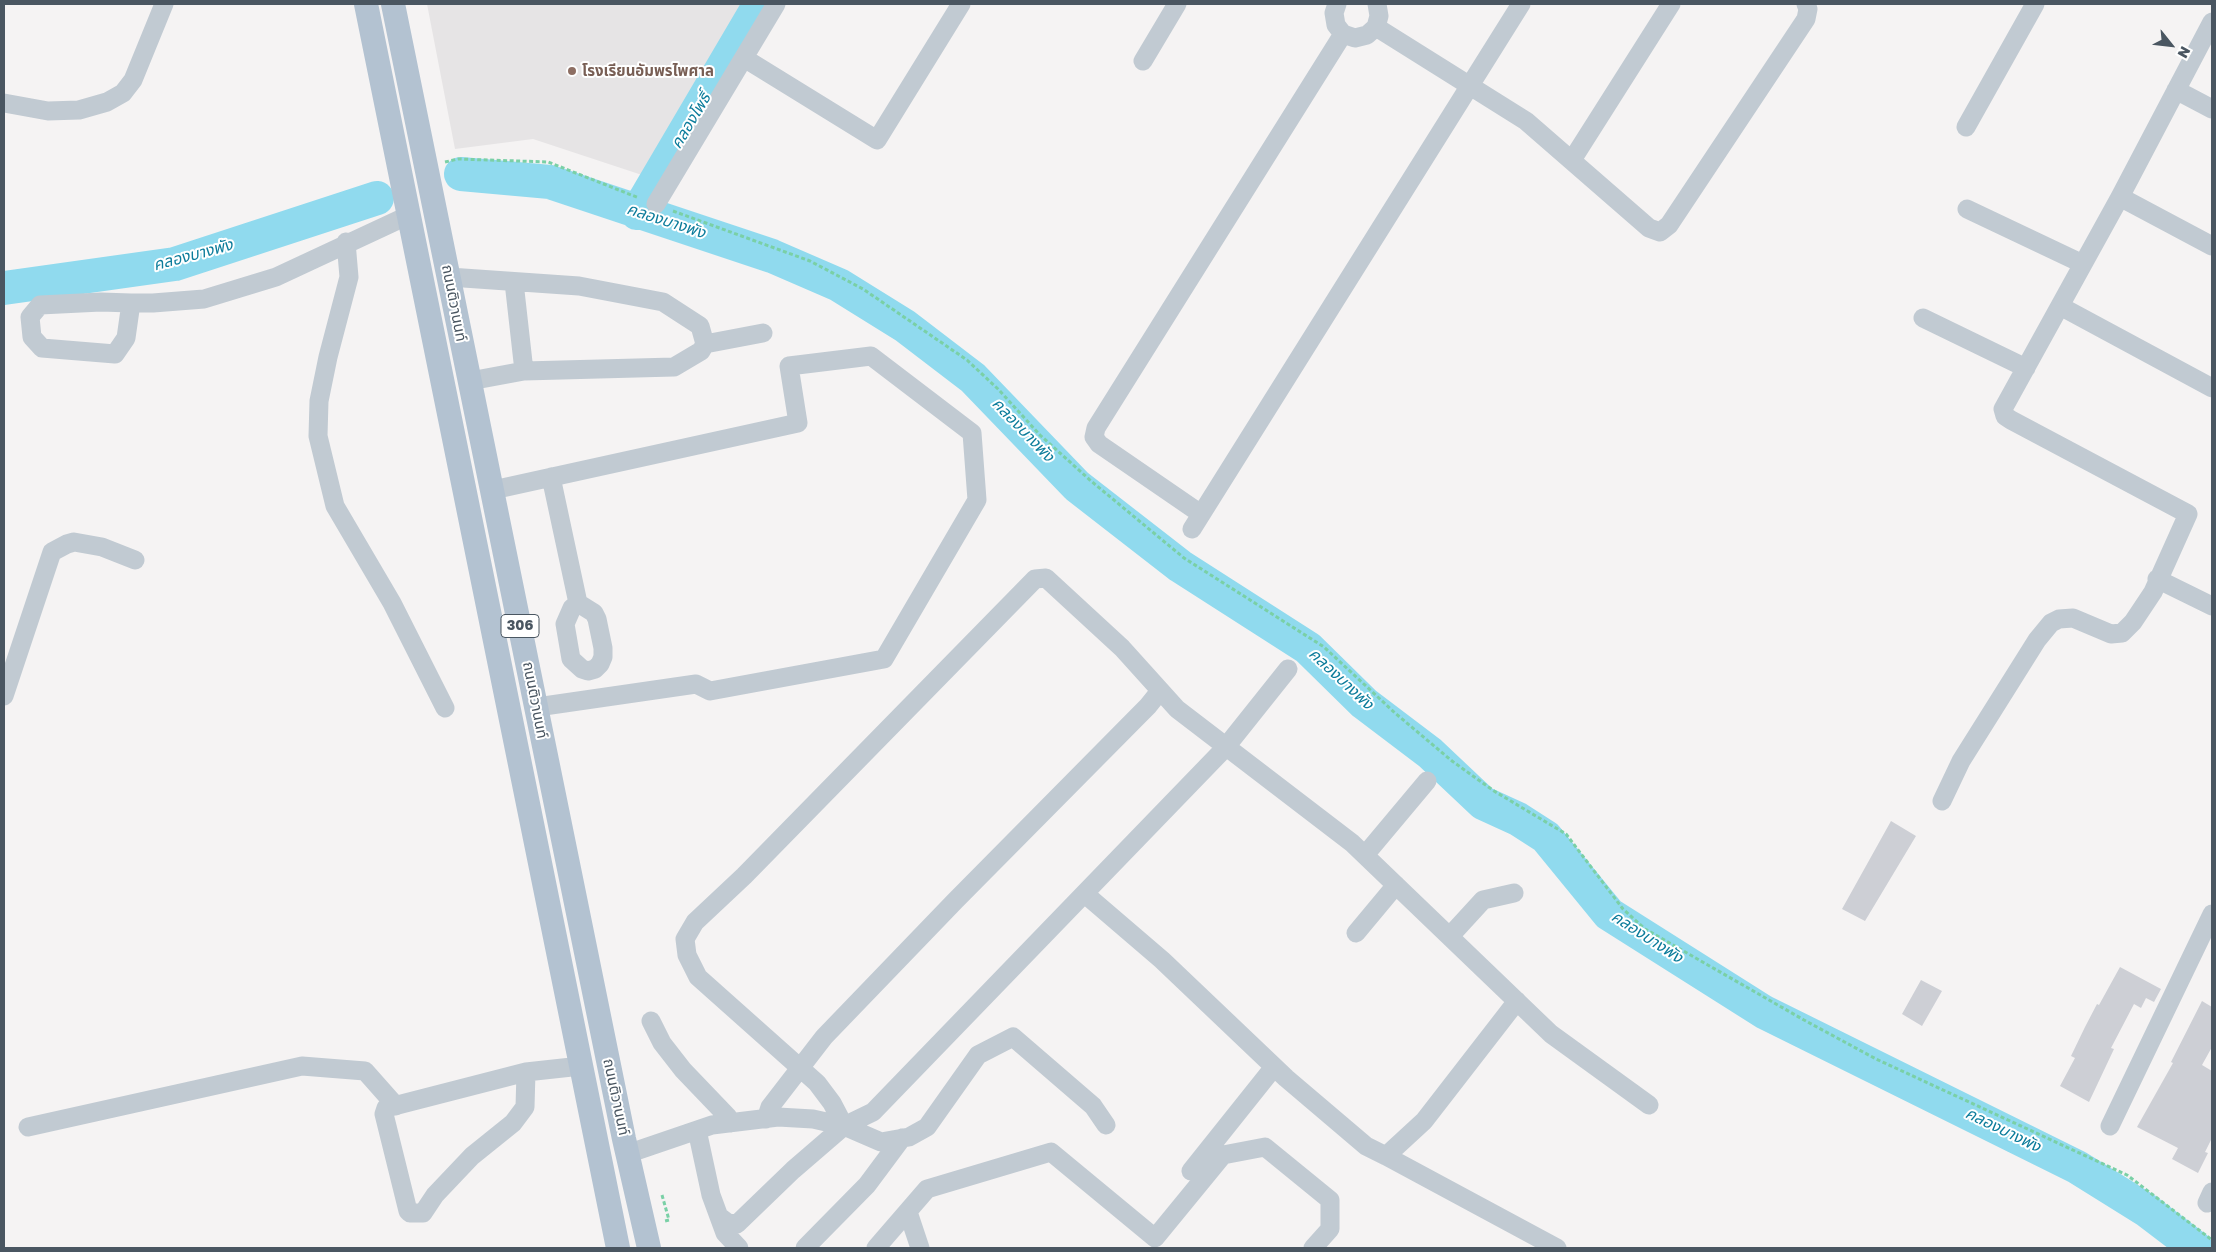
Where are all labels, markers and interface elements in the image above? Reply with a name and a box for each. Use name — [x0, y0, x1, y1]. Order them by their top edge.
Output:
north arrow — [2146, 20, 2196, 70]
text: N — [2175, 44, 2195, 61]
place label: โรงเรียนอัมพรไพศาล — [582, 62, 714, 80]
marker: โรงเรียนอัมพรไพศาล — [566, 65, 578, 77]
water label: คลองโพธิ์ — [667, 90, 715, 152]
water label: คลองบางพัง — [624, 199, 708, 243]
water label: คลองบางพัง — [151, 235, 235, 275]
street label: ถนนติวานนท์ — [438, 263, 470, 343]
water label: คลองบางพัง — [988, 394, 1058, 466]
road number: 306 — [501, 614, 539, 638]
water label: คลองบางพัง — [1305, 644, 1377, 714]
street label: ถนนติวานนท์ — [519, 660, 551, 740]
water label: คลองบางพัง — [1608, 907, 1686, 967]
street label: ถนนติวานนท์ — [599, 1057, 633, 1137]
water label: คลองบางพัง — [1962, 1104, 2044, 1156]

